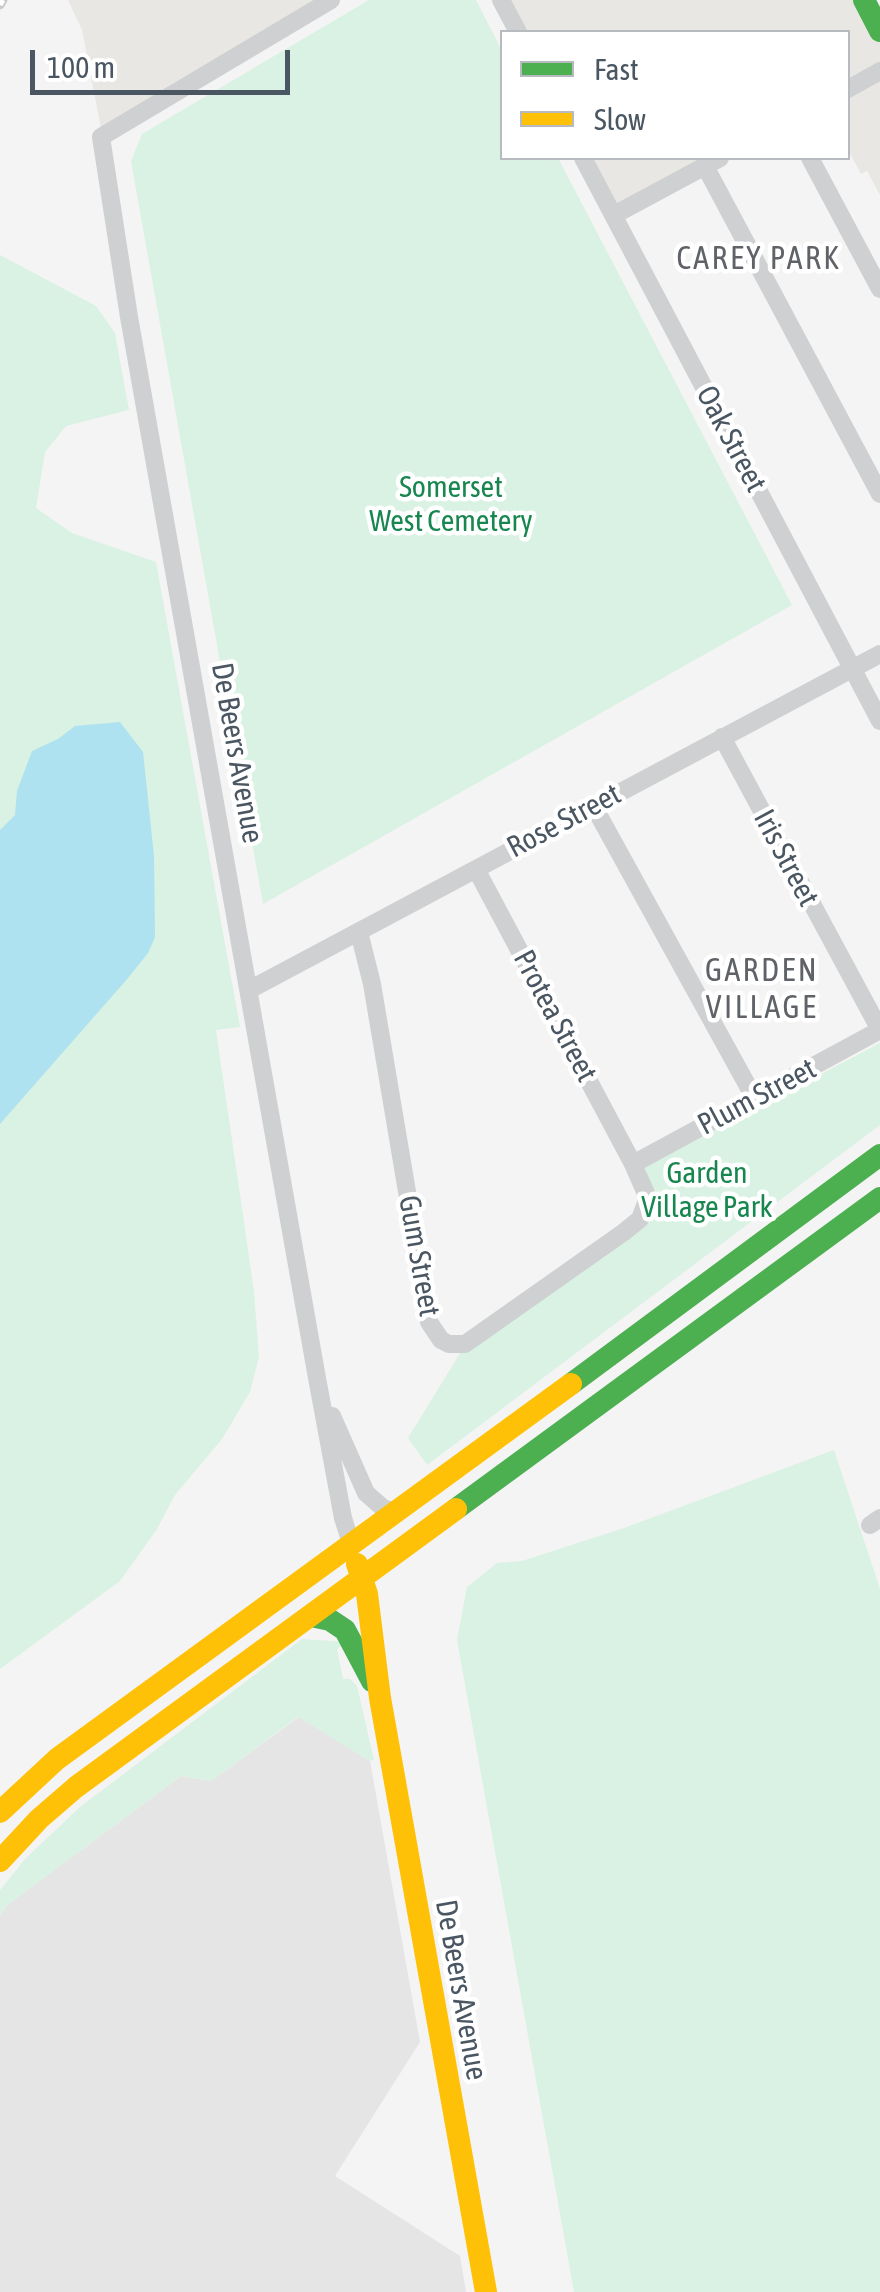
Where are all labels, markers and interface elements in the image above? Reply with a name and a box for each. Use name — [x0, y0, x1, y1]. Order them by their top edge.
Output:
scale bar — [35, 30, 295, 92]
legend — [500, 30, 850, 160]
text: 100 m — [47, 50, 115, 84]
text: Fast — [594, 52, 639, 86]
text: Slow — [594, 102, 646, 136]
district label: CAREY PARK — [676, 240, 842, 278]
street label: Oak Street — [688, 380, 774, 498]
park label: Somerset West Cemetery — [369, 470, 533, 540]
street label: De Beers Avenue — [203, 660, 271, 846]
street label: Rose Street — [501, 776, 627, 866]
street label: Iris Street — [746, 804, 826, 912]
street label: Protea Street — [505, 944, 605, 1088]
district label: GARDEN VILLAGE — [705, 952, 819, 1027]
street label: Plum Street — [692, 1051, 822, 1143]
park label: Garden Village Park — [641, 1156, 773, 1226]
street label: Gum Street — [391, 1193, 447, 1319]
street label: De Beers Avenue — [427, 1897, 495, 2083]

